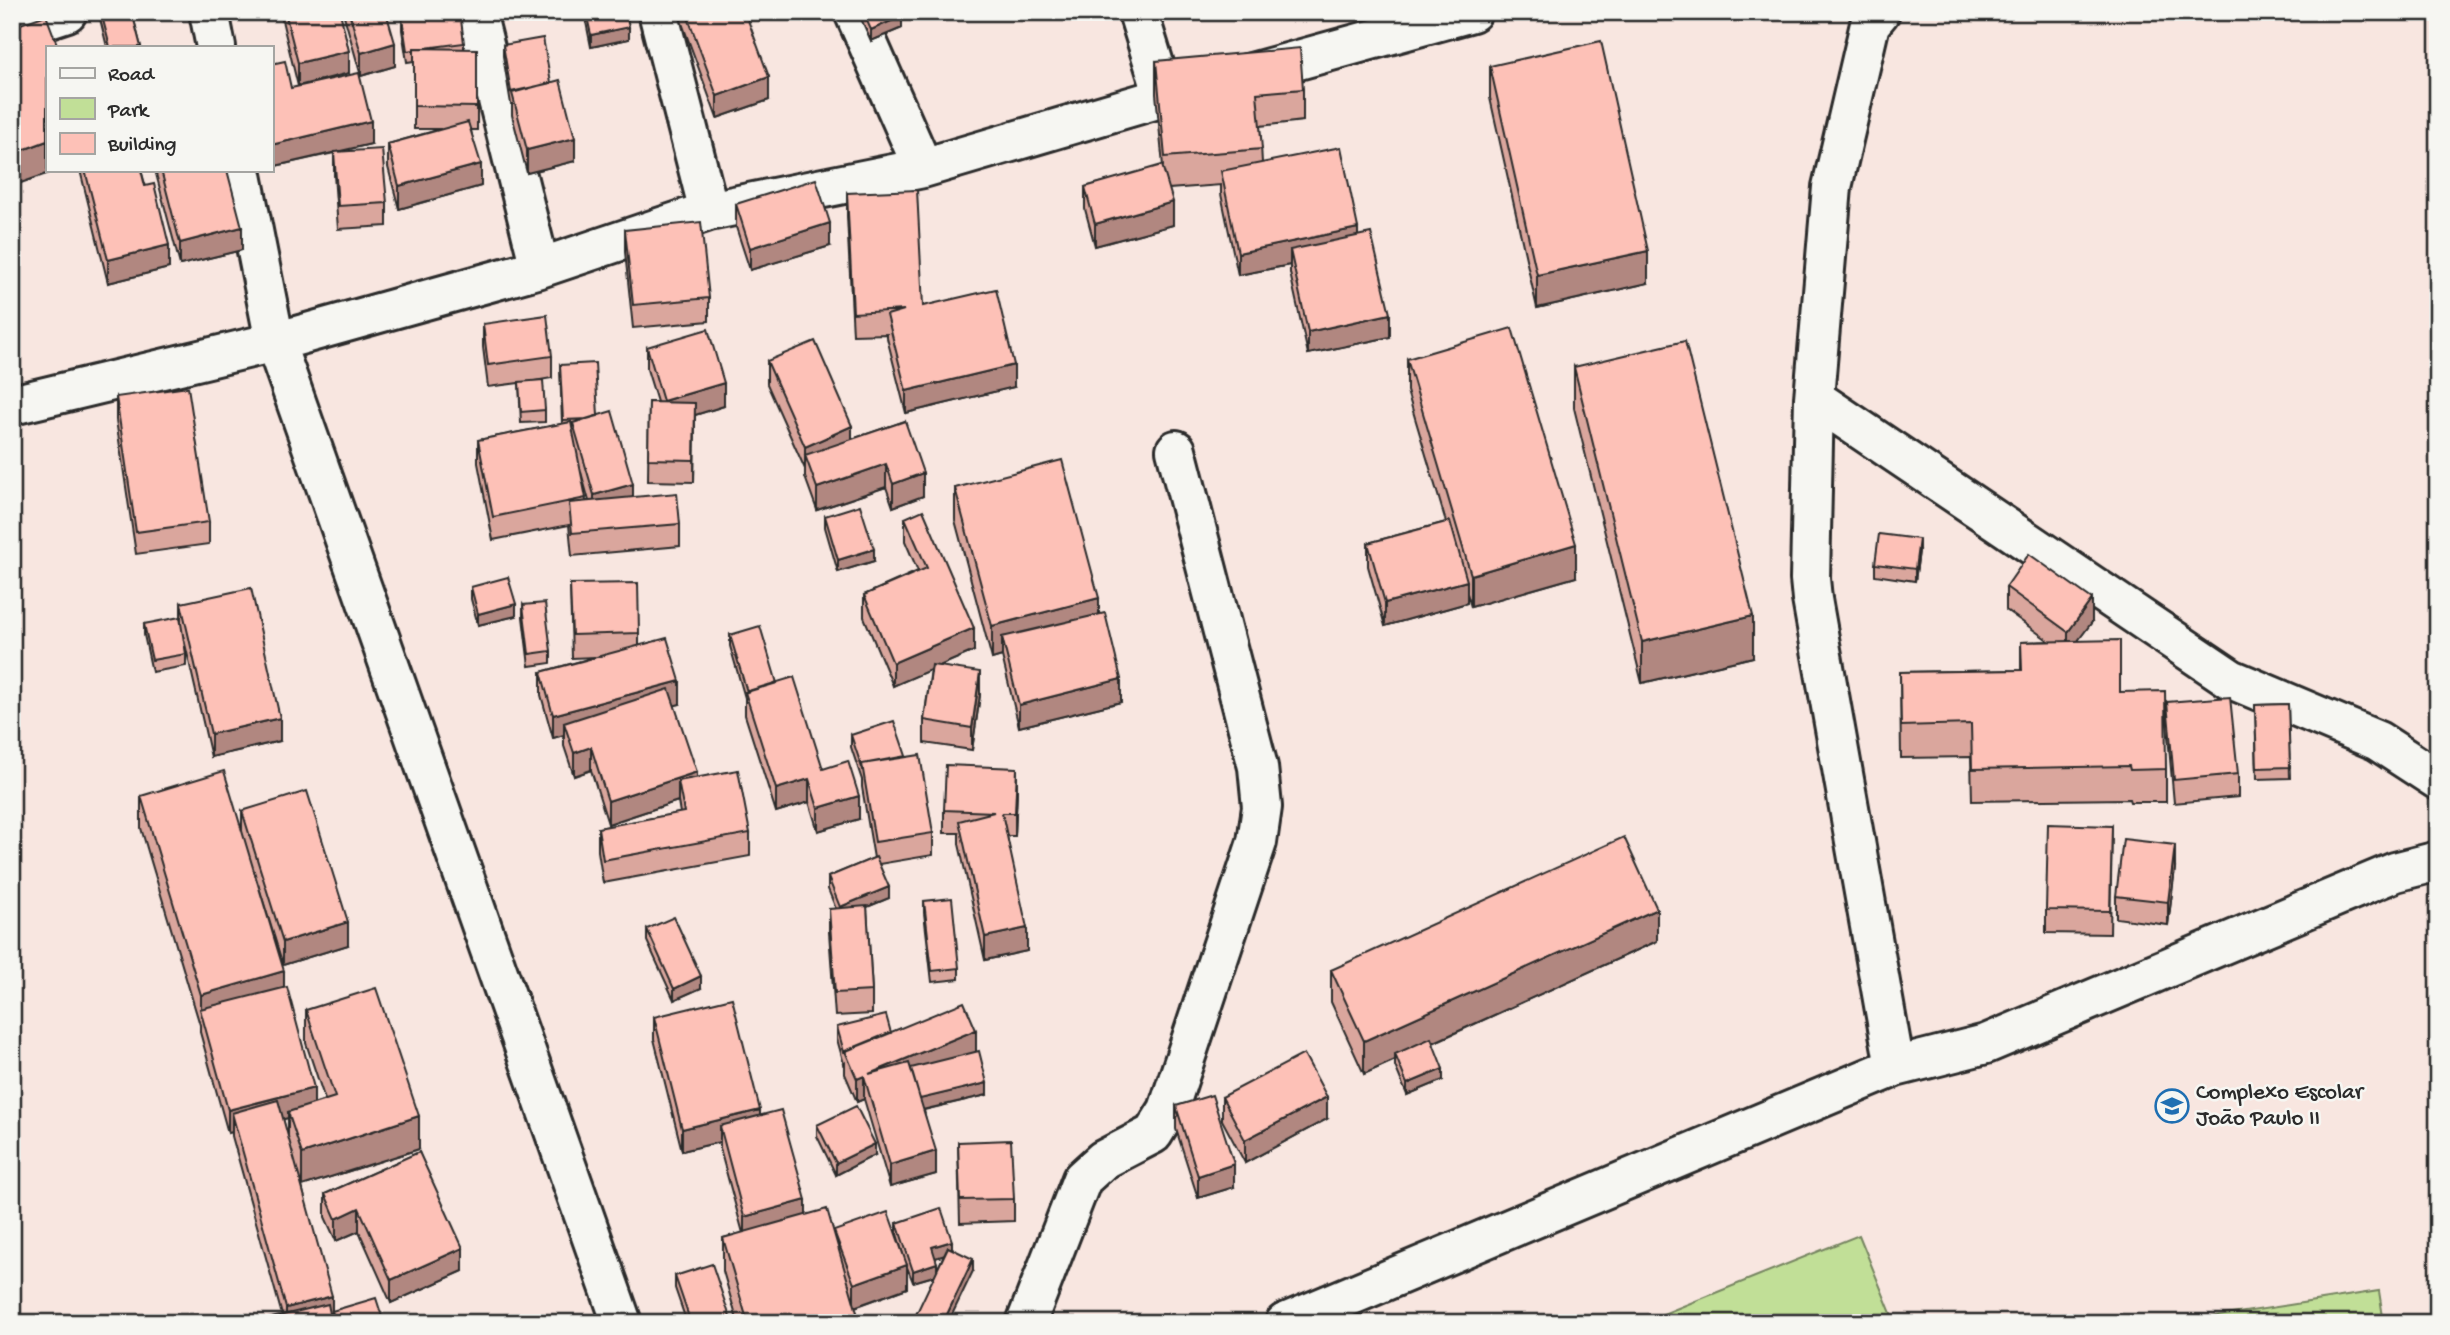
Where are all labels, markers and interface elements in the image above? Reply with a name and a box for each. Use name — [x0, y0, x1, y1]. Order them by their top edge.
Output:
legend — [46, 46, 273, 172]
text: Road — [108, 64, 156, 89]
text: Park — [107, 100, 151, 125]
text: Building — [107, 134, 177, 159]
place label: Complexo Escolar João Paulo II — [2196, 1080, 2365, 1133]
school or university icon: Complexo Escolar João Paulo II — [2153, 1087, 2191, 1125]

